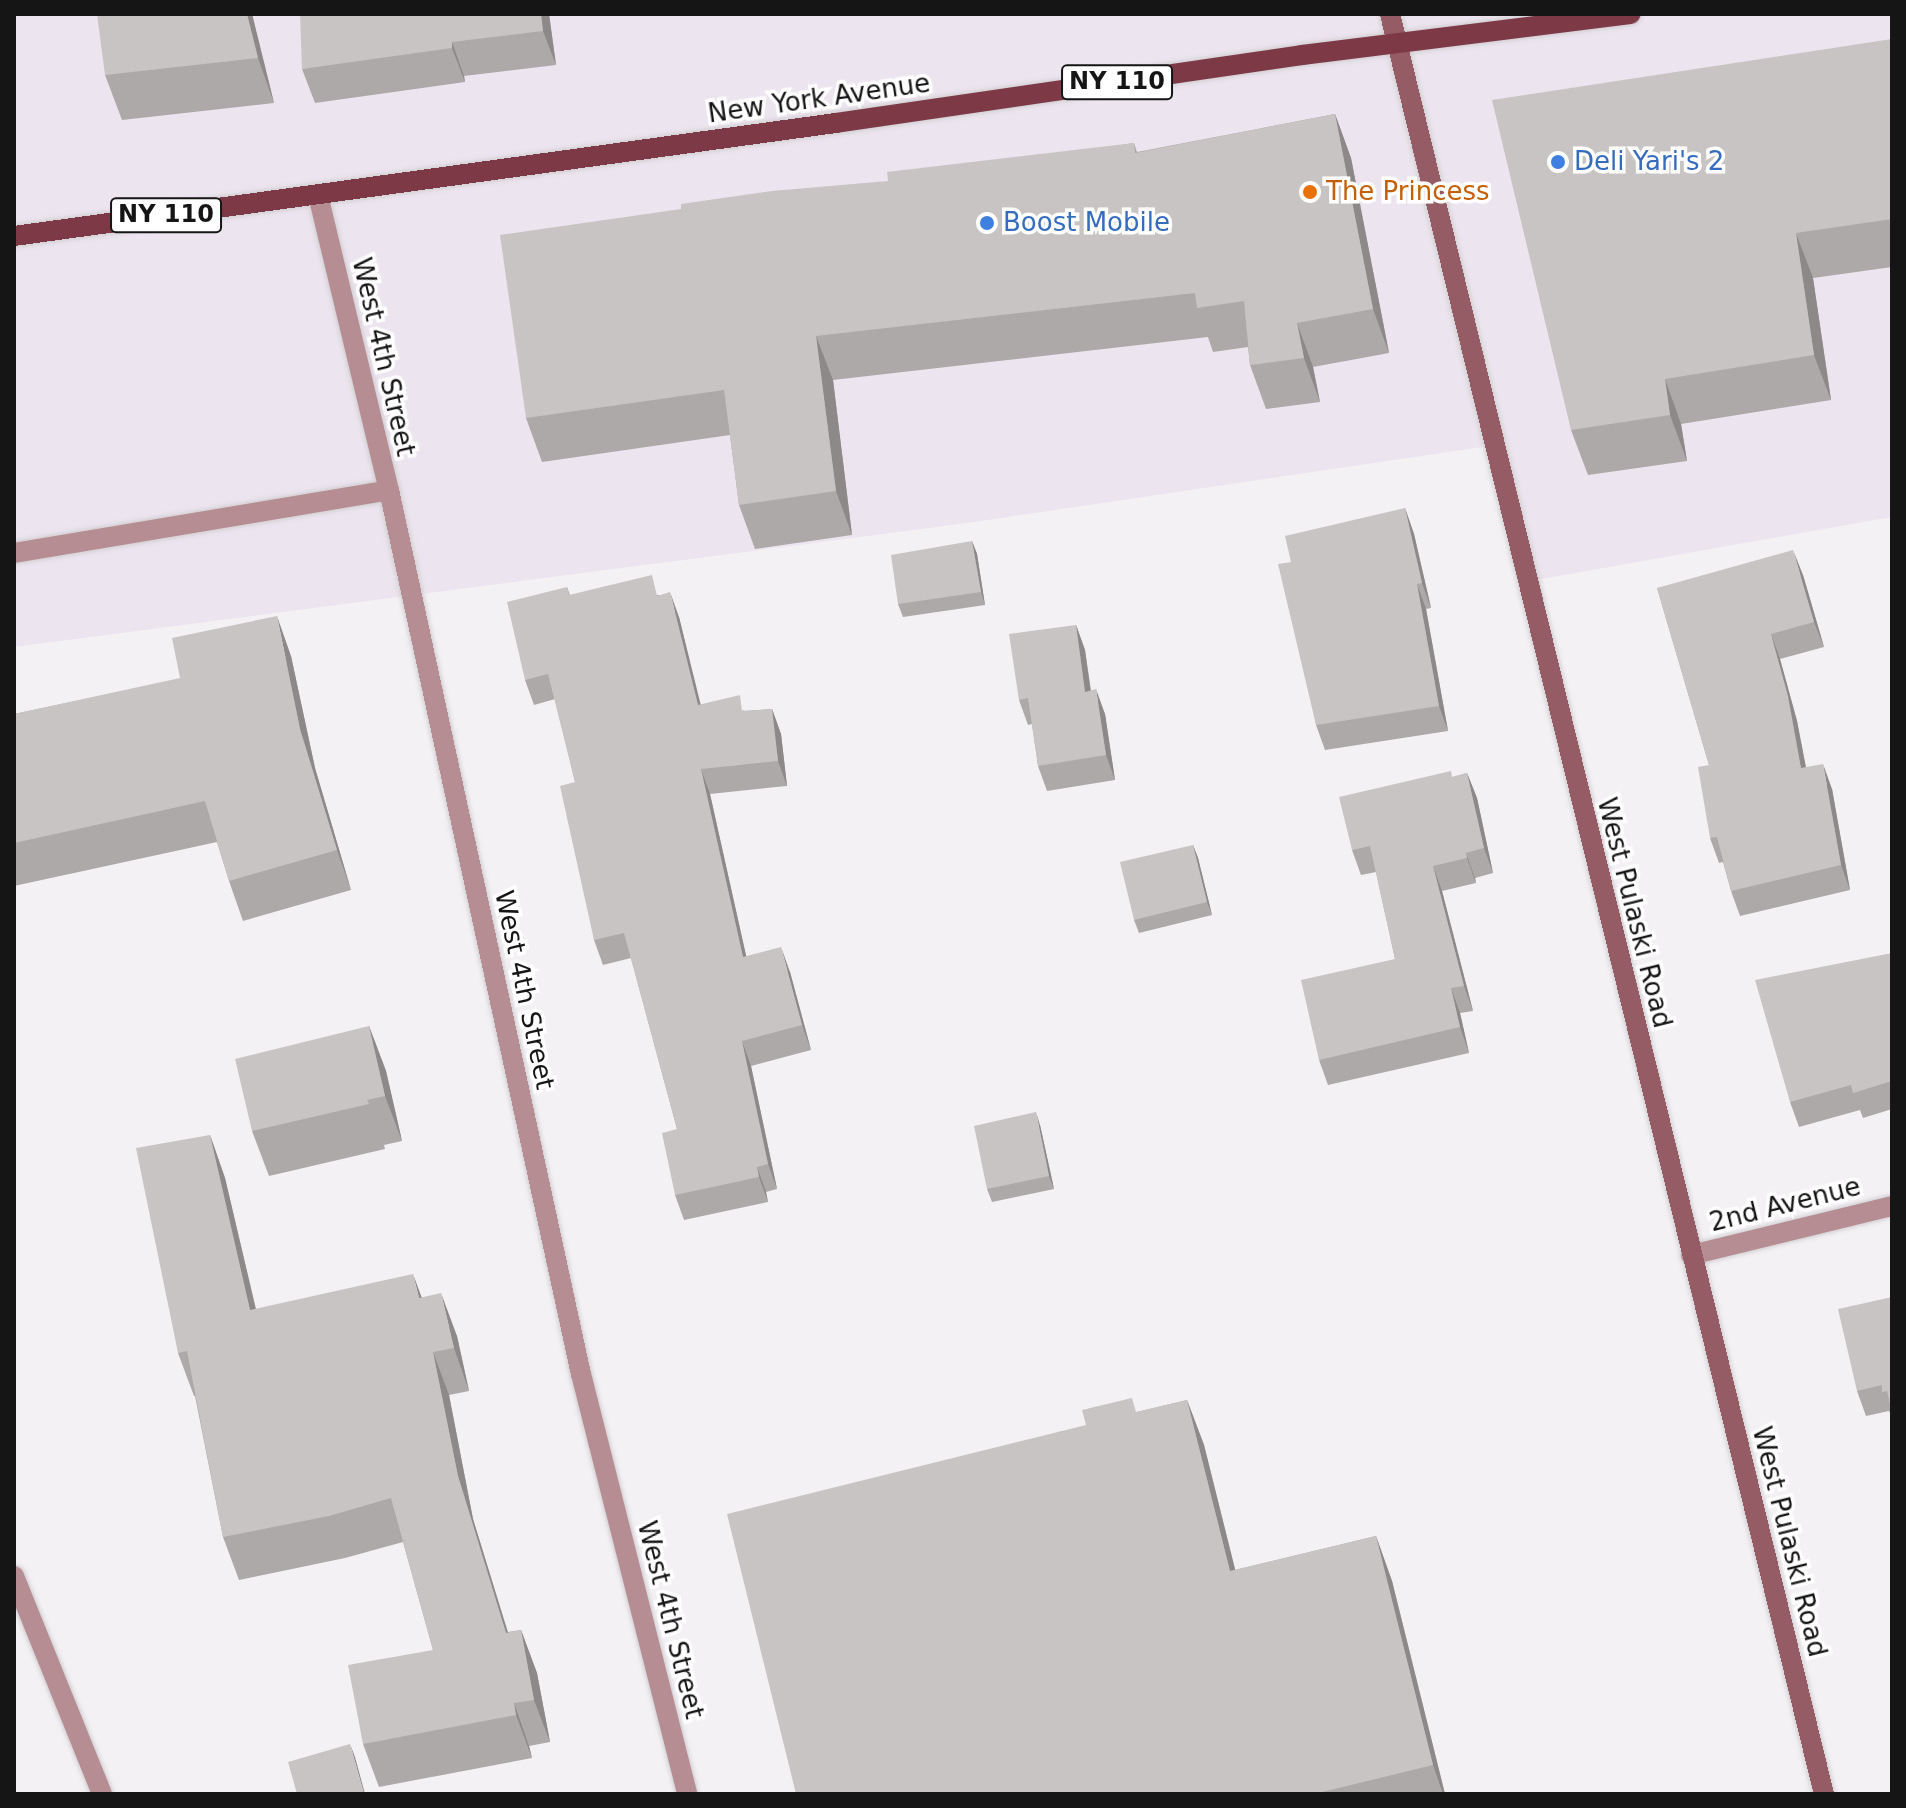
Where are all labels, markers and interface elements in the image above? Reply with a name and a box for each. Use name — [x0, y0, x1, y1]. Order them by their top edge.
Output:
road number: NY 110 — [1061, 62, 1173, 102]
street label: New York Avenue — [706, 68, 932, 130]
place label: Deli Yari's 2 — [1574, 146, 1724, 178]
marker: Deli Yari's 2 — [1549, 153, 1567, 171]
place label: The Princess — [1326, 176, 1490, 208]
marker: The Princess — [1301, 183, 1319, 201]
road number: NY 110 — [110, 195, 222, 235]
place label: Boost Mobile — [1003, 207, 1170, 239]
marker: Boost Mobile — [978, 214, 996, 232]
street label: West 4th Street — [345, 255, 421, 459]
street label: West Pulaski Road — [1590, 795, 1678, 1031]
street label: West 4th Street — [488, 888, 560, 1092]
street label: 2nd Avenue — [1706, 1171, 1864, 1239]
street label: West Pulaski Road — [1745, 1424, 1833, 1660]
street label: West 4th Street — [630, 1518, 710, 1722]

